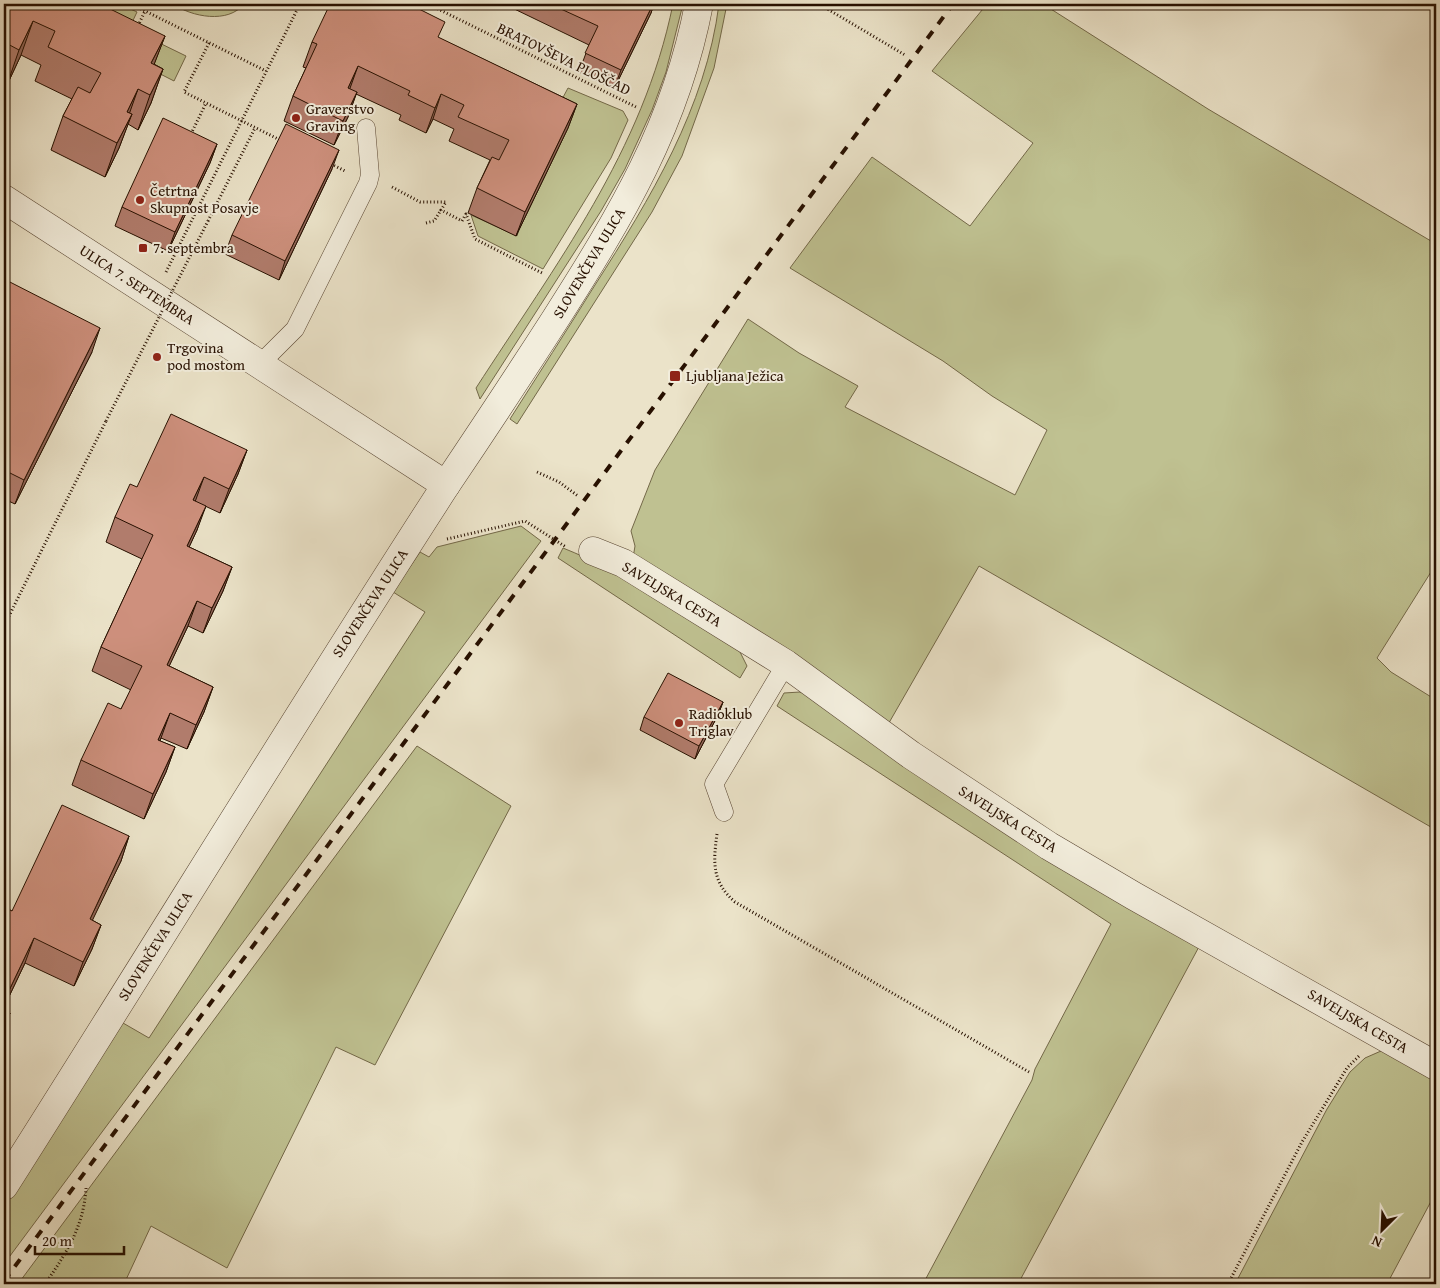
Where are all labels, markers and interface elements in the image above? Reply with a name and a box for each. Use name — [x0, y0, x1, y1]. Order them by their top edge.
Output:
street label: BRATOVŠEVA PLOŠČAD — [494, 17, 635, 100]
place label: Graverstvo Graving — [306, 98, 374, 136]
marker: Graverstvo Graving — [290, 112, 302, 124]
place label: Četrtna Skupnost Posavje — [150, 180, 259, 218]
marker: Četrtna Skupnost Posavje — [134, 194, 146, 206]
street label: SLOVENČEVA ULICA — [547, 203, 630, 322]
place label: 7. septembra — [153, 237, 234, 258]
street label: ULICA 7. SEPTEMBRA — [76, 239, 199, 330]
marker: 7. septembra — [137, 242, 149, 254]
place label: Trgovina pod mostom — [167, 337, 246, 375]
marker: Trgovina pod mostom — [151, 351, 163, 363]
place label: Ljubljana Ježica — [686, 365, 784, 386]
marker: Ljubljana Ježica — [668, 369, 682, 383]
street label: SLOVENČEVA ULICA — [327, 544, 413, 661]
street label: SAVELJSKA CESTA — [618, 555, 726, 632]
place label: Radioklub Triglav — [689, 703, 753, 741]
marker: Radioklub Triglav — [673, 717, 685, 729]
street label: SAVELJSKA CESTA — [955, 780, 1062, 857]
street label: SLOVENČEVA ULICA — [112, 887, 197, 1005]
street label: SAVELJSKA CESTA — [1304, 983, 1412, 1058]
north arrow — [1358, 1206, 1408, 1256]
scale bar — [35, 1223, 124, 1255]
text: 20 m — [42, 1230, 73, 1251]
text: N — [1368, 1231, 1385, 1253]

